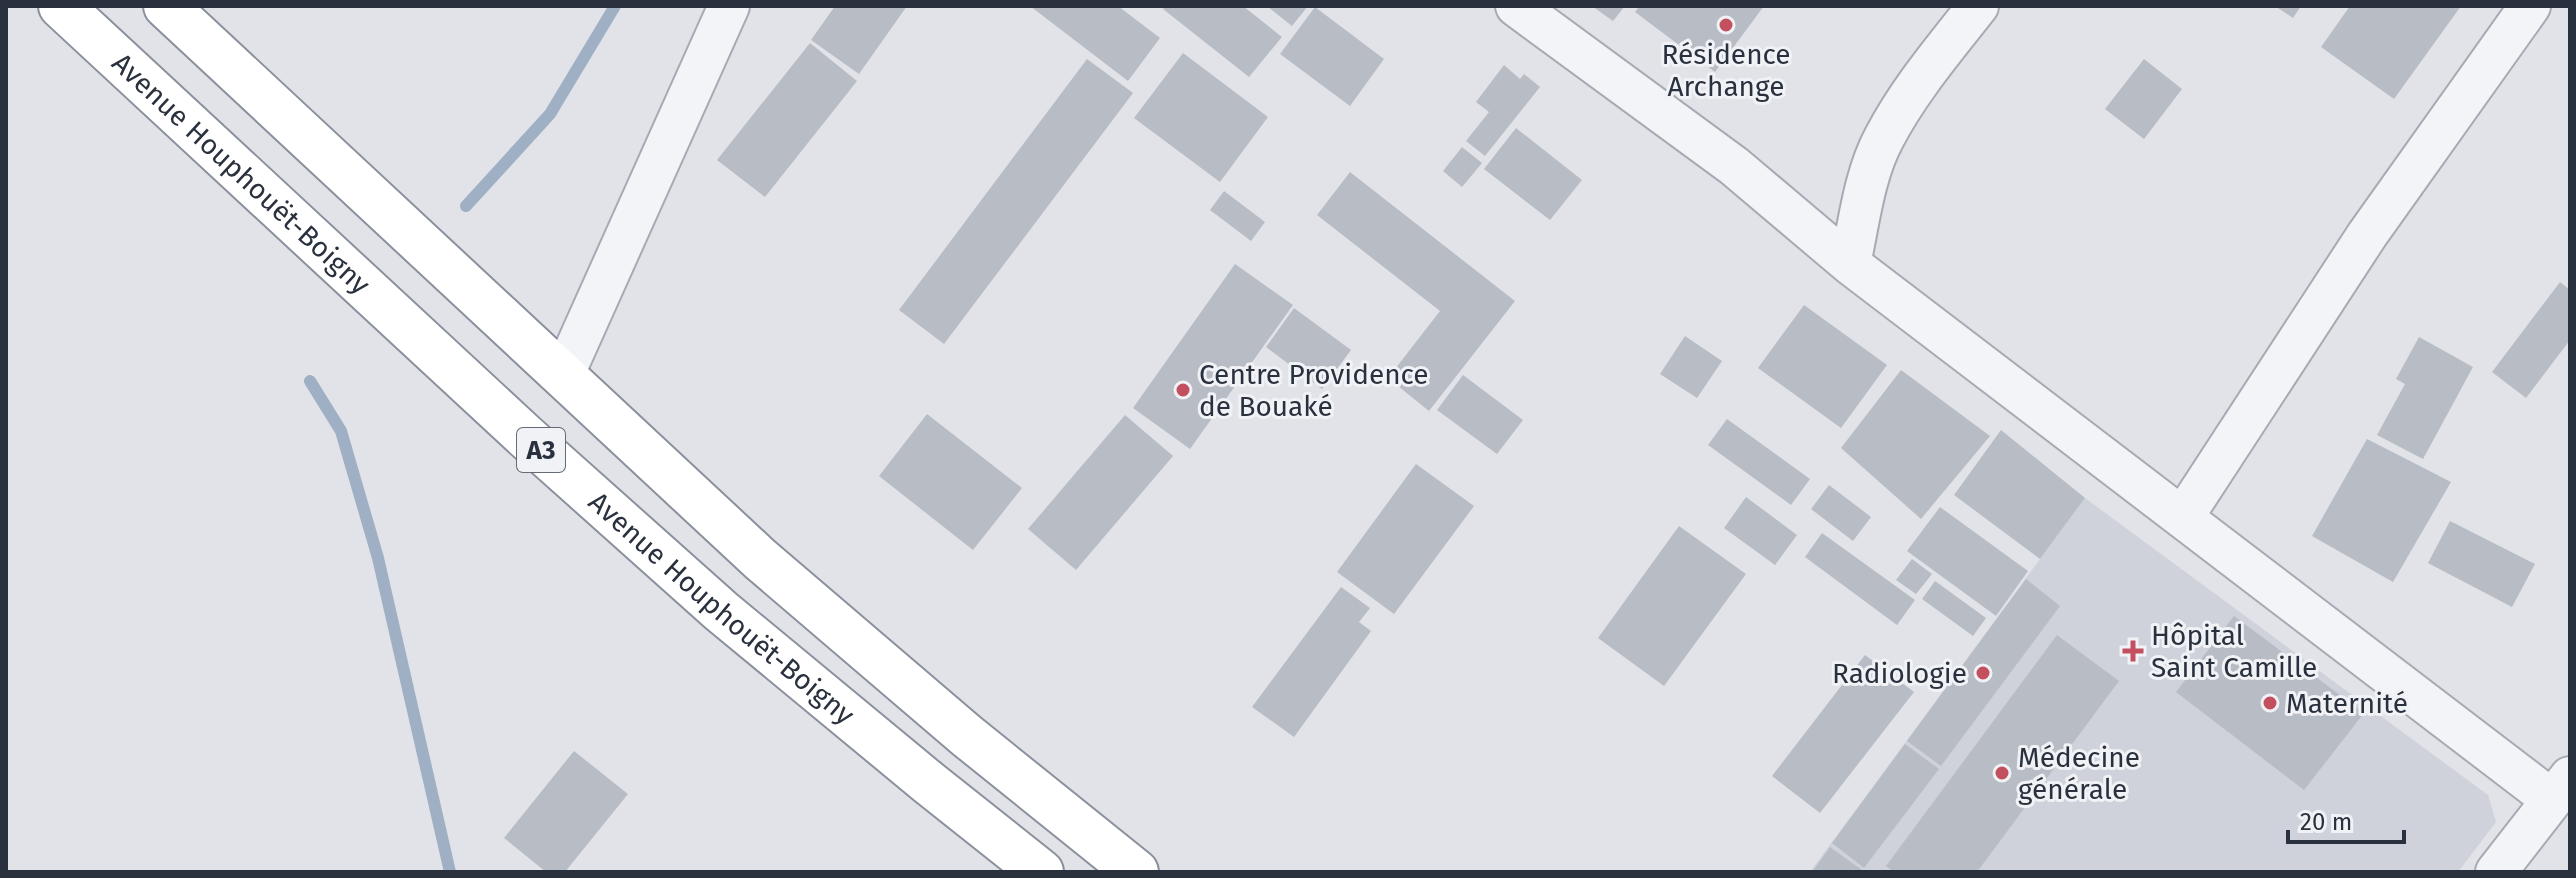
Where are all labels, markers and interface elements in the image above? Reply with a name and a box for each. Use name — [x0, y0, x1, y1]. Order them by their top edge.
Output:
marker: Résidence Archange — [1717, 16, 1735, 34]
place label: Résidence Archange — [1661, 38, 1791, 103]
street label: Avenue Houphouët-Boigny — [105, 46, 377, 301]
place label: Centre Providence de Bouaké — [1199, 358, 1429, 423]
marker: Centre Providence de Bouaké — [1174, 381, 1192, 399]
road number: A3 — [517, 428, 565, 472]
street label: Avenue Houphouët-Boigny — [582, 485, 861, 731]
place label: Hôpital Saint Camille — [2151, 619, 2317, 684]
marker: Hôpital Saint Camille — [2122, 640, 2144, 662]
place label: Radiologie — [1832, 657, 1967, 690]
marker: Radiologie — [1974, 664, 1992, 682]
place label: Maternité — [2286, 687, 2408, 720]
marker: Maternité — [2261, 694, 2279, 712]
place label: Médecine générale — [2018, 741, 2140, 806]
marker: Médecine générale — [1993, 764, 2011, 782]
scale bar — [2288, 794, 2404, 844]
text: 20 m — [2300, 808, 2352, 836]

